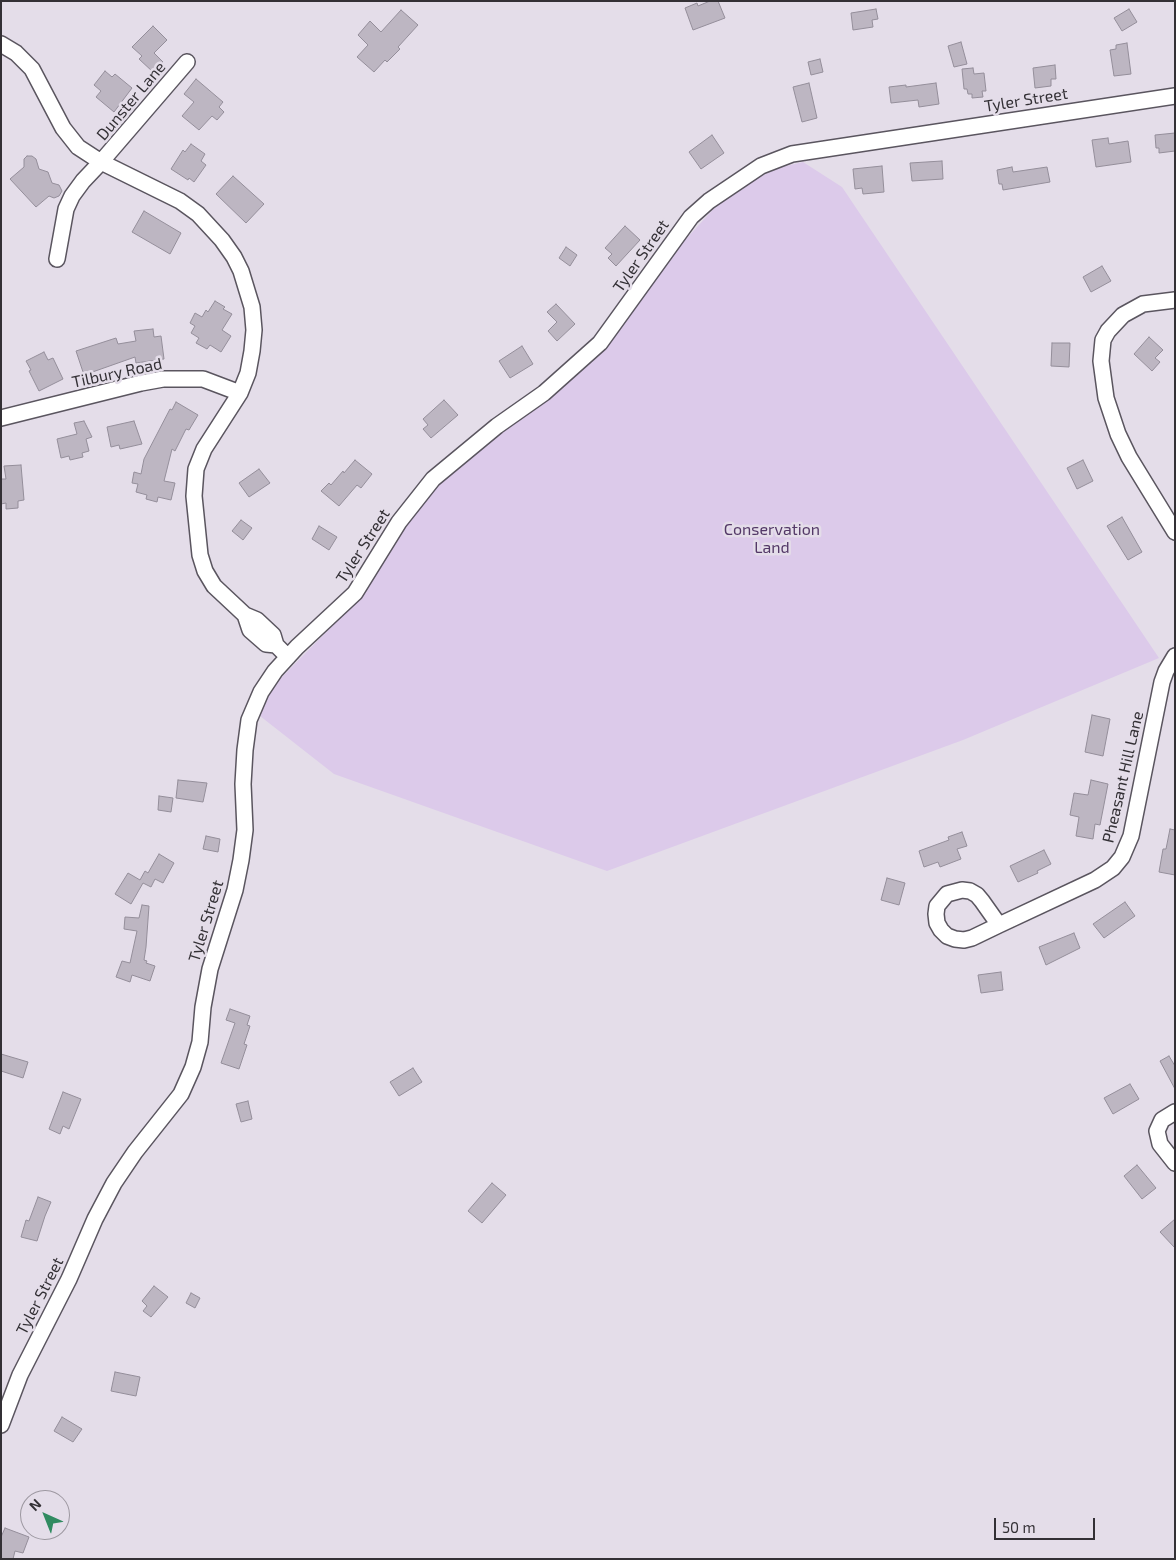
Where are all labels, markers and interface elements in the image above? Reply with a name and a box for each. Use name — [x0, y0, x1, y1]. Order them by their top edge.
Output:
street label: Dunster Lane — [93, 58, 169, 144]
street label: Tyler Street — [983, 84, 1069, 116]
street label: Tyler Street — [609, 216, 673, 296]
street label: Tilbury Road — [70, 354, 164, 392]
street label: Tyler Street — [332, 505, 394, 587]
park label: Conservation Land — [724, 520, 820, 558]
street label: Pheasant Hill Lane — [1099, 709, 1147, 845]
street label: Tyler Street — [184, 878, 228, 964]
street label: Tyler Street — [12, 1254, 68, 1338]
north arrow — [20, 1490, 70, 1540]
text: N — [25, 1495, 44, 1514]
scale bar — [996, 1508, 1097, 1540]
text: 50 m — [1002, 1518, 1036, 1536]

